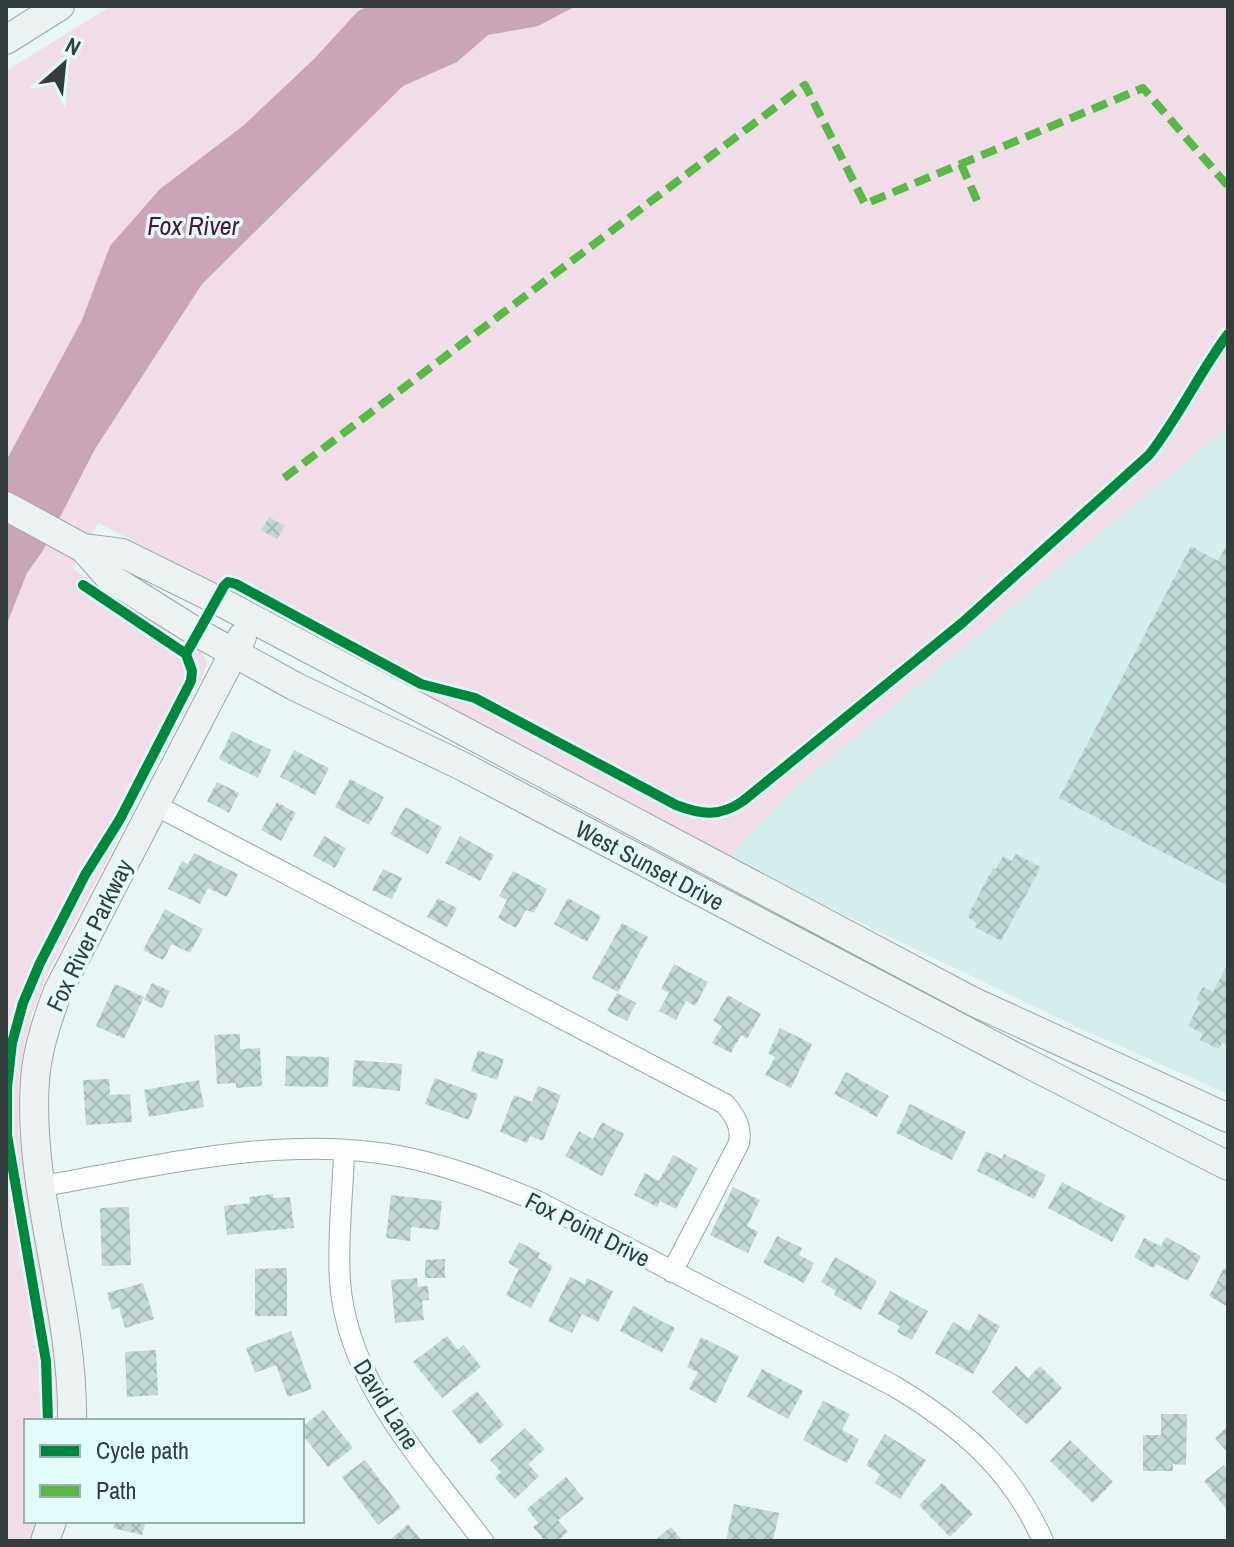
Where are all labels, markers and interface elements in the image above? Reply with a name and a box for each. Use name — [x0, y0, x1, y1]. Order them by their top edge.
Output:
north arrow — [24, 24, 104, 104]
text: N — [60, 30, 86, 63]
water label: Fox River — [147, 208, 240, 243]
street label: West Sunset Drive — [570, 812, 730, 918]
street label: Fox River Parkway — [38, 854, 140, 1016]
street label: Fox Point Drive — [520, 1184, 656, 1274]
street label: David Lane — [347, 1353, 427, 1455]
legend — [24, 1419, 304, 1523]
text: Cycle path — [96, 1434, 189, 1466]
text: Path — [96, 1474, 137, 1506]

